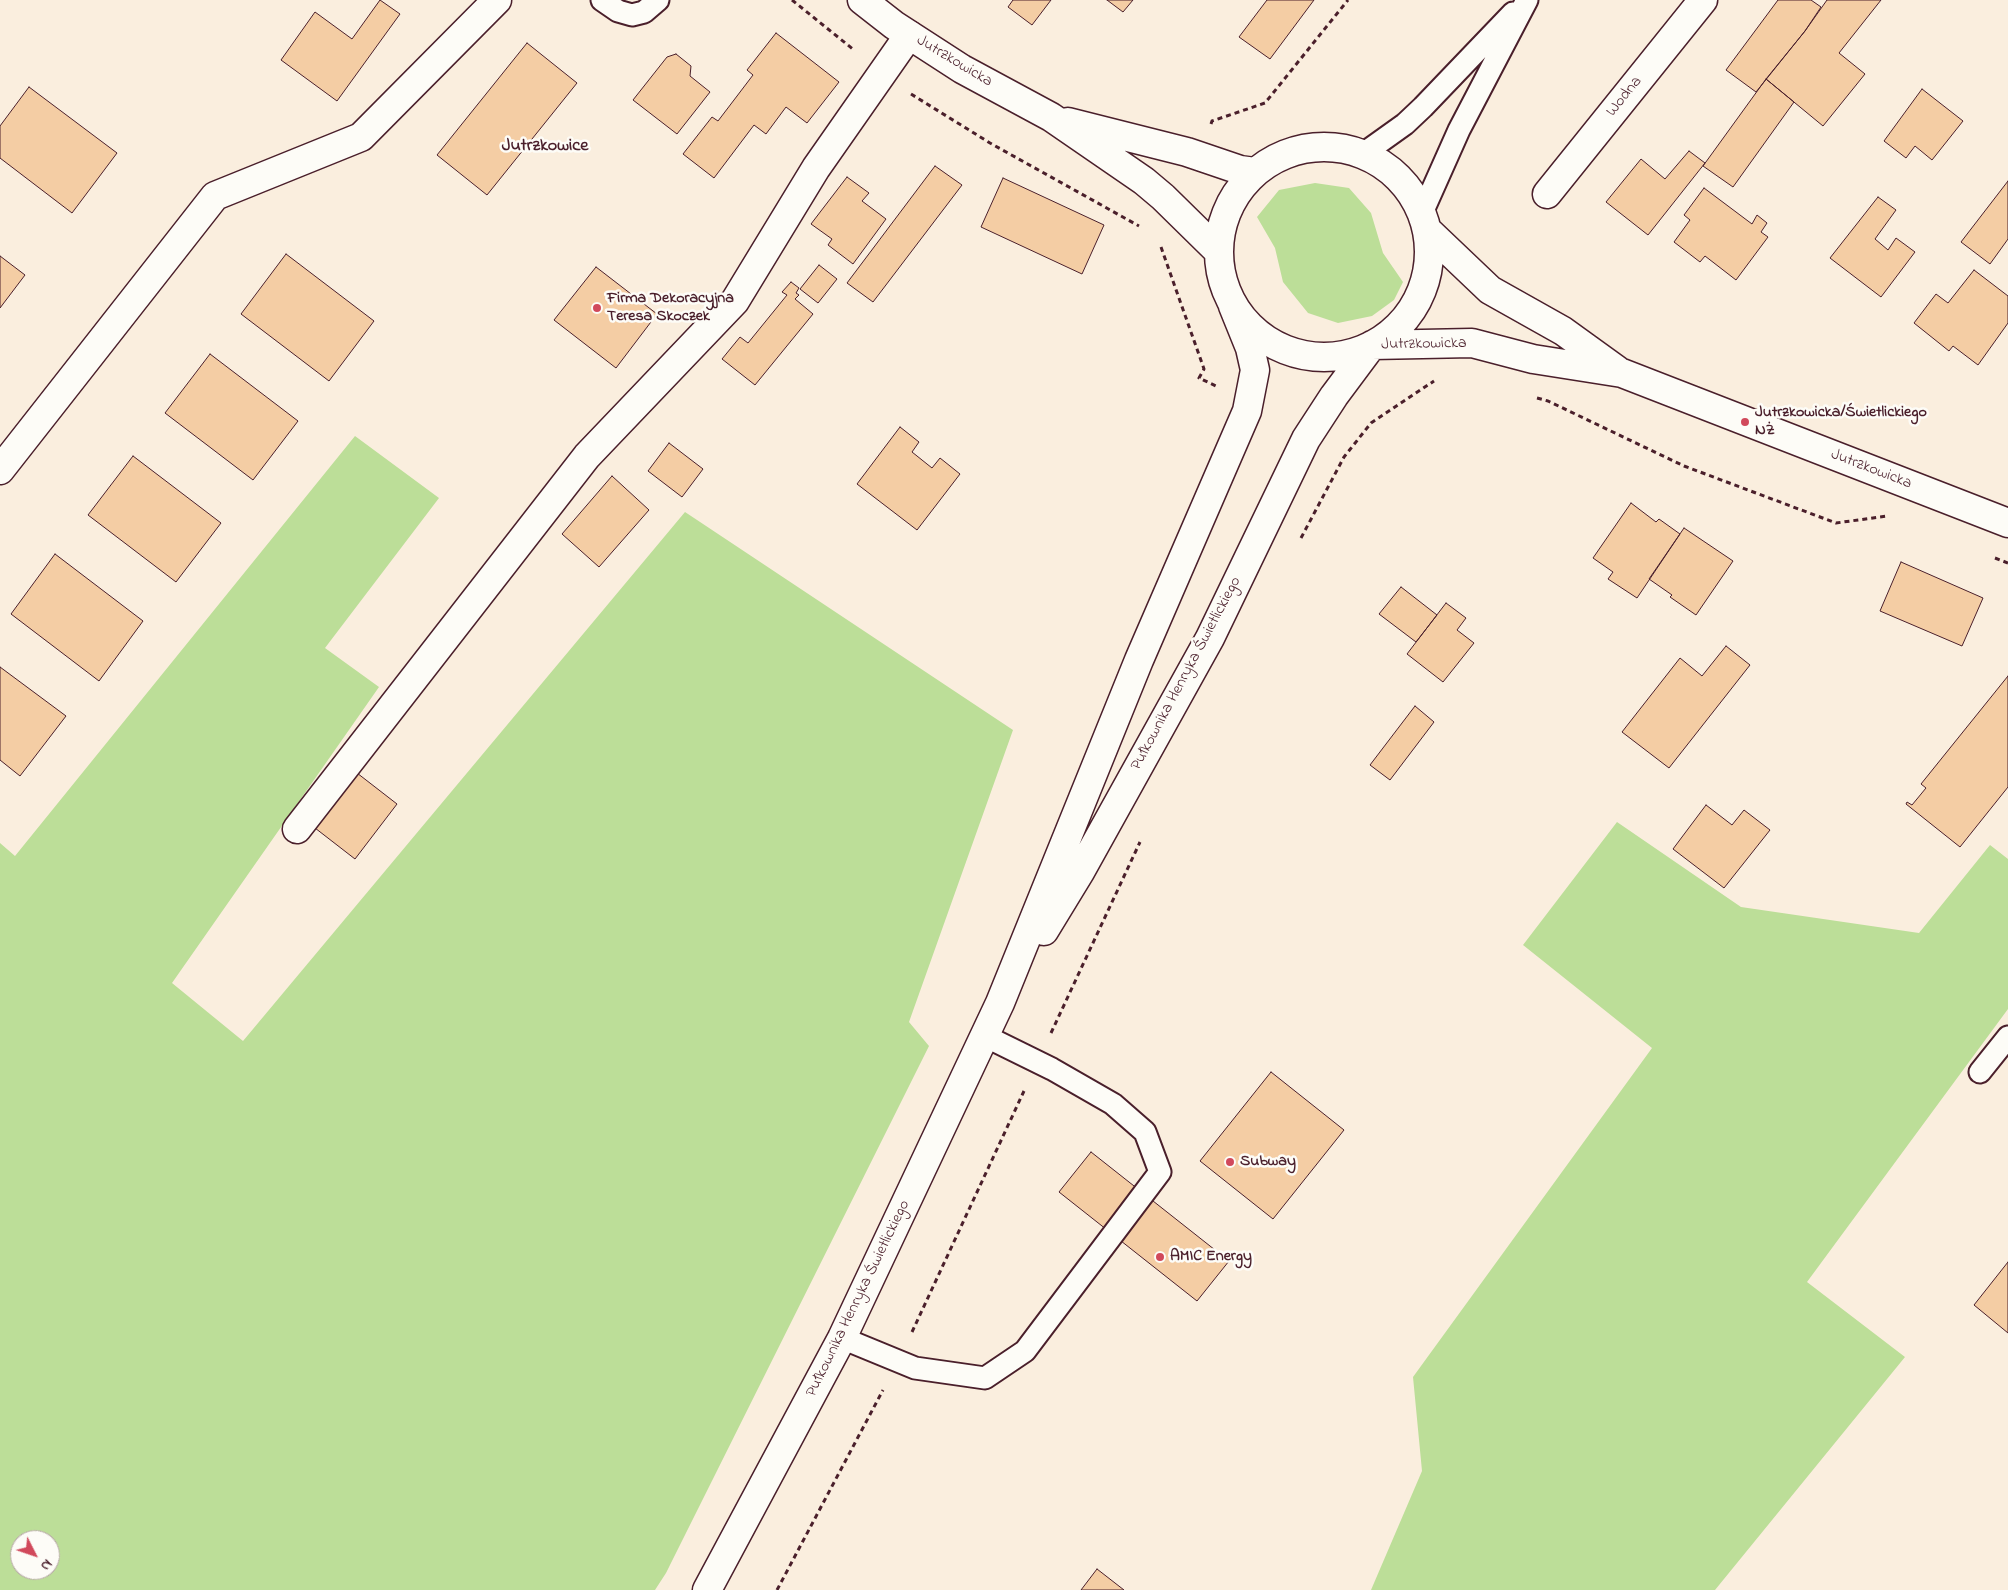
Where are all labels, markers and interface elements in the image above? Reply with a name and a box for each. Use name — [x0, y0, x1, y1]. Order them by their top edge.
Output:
street label: Jutrzkowicka — [912, 32, 996, 92]
street label: Wodna — [1603, 73, 1647, 121]
district label: Jutrzkowice — [502, 136, 588, 158]
place label: Firma Dekoracyjna Teresa Skoczek — [607, 289, 734, 327]
marker: Firma Dekoracyjna Teresa Skoczek — [591, 302, 603, 314]
street label: Jutrzkowicka — [1381, 335, 1467, 355]
place label: Jutrzkowicka/Świetlickiego NŻ — [1755, 403, 1927, 441]
marker: Jutrzkowicka/Świetlickiego NŻ — [1739, 416, 1751, 428]
street label: Jutrzkowicka — [1828, 446, 1914, 494]
street label: Pułkownika Henryka Świetlickiego — [1128, 574, 1246, 774]
place label: Subway — [1240, 1152, 1296, 1172]
marker: Subway — [1224, 1156, 1236, 1168]
street label: Pułkownika Henryka Świetlickiego — [803, 1197, 915, 1401]
place label: AMIC Energy — [1170, 1247, 1252, 1267]
marker: AMIC Energy — [1154, 1251, 1166, 1263]
north arrow — [10, 1530, 60, 1580]
text: N — [35, 1554, 57, 1575]

